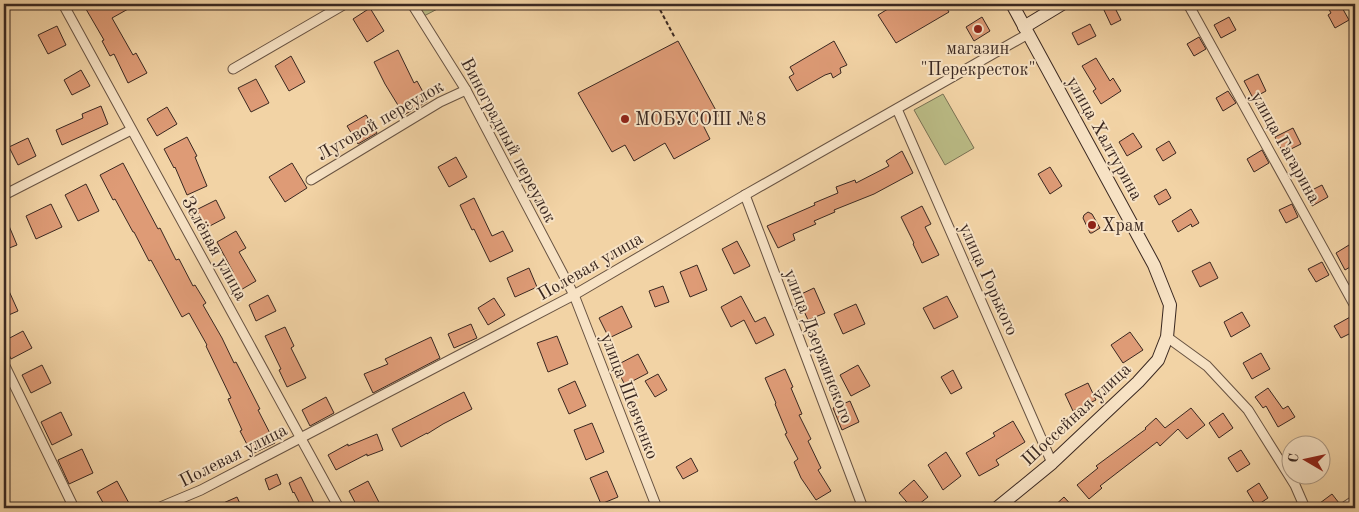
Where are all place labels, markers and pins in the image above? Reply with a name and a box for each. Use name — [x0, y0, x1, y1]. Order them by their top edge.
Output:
marker: магазин "Перекресток" — [972, 23, 984, 35]
place label: магазин "Перекресток" — [920, 40, 1036, 79]
place label: МОБУСОШ №8 — [635, 111, 767, 129]
marker: МОБУСОШ №8 — [619, 113, 631, 125]
place label: Храм — [1102, 217, 1144, 235]
marker: Храм — [1086, 219, 1098, 231]

